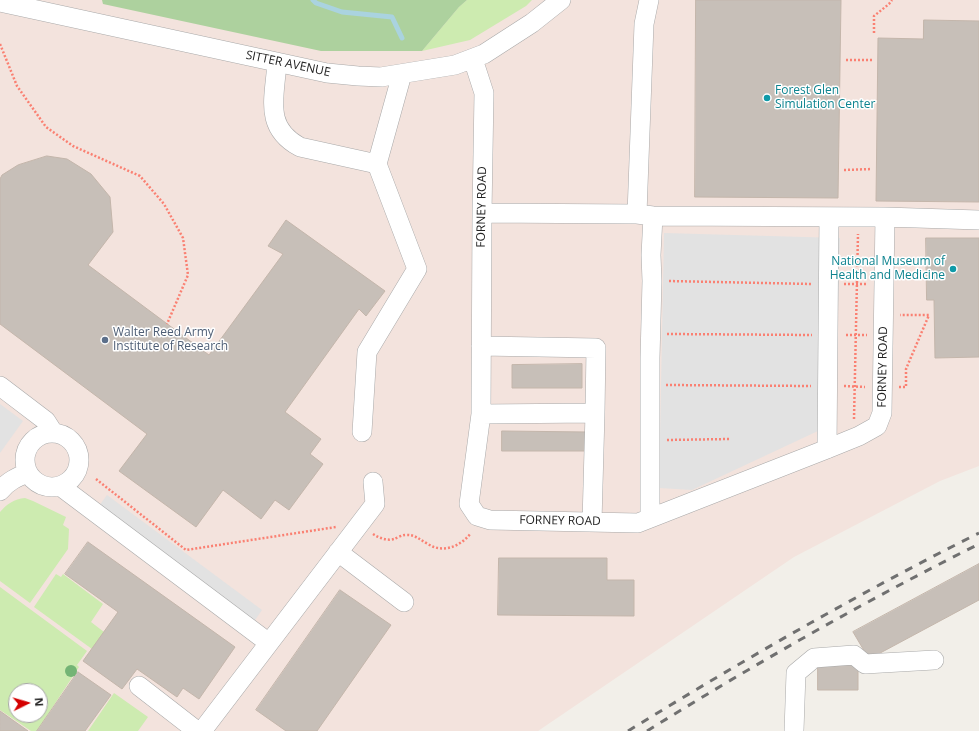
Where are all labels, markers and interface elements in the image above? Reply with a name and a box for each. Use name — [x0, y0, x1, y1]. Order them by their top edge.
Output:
street label: SITTER AVENUE — [244, 48, 332, 80]
place label: Forest Glen Simulation Center — [775, 84, 875, 112]
marker: Forest Glen Simulation Center — [762, 93, 772, 103]
street label: FORNEY ROAD — [474, 166, 490, 248]
place label: National Museum of Health and Medicine — [830, 255, 945, 283]
marker: National Museum of Health and Medicine — [948, 264, 958, 274]
place label: Walter Reed Army Institute of Research — [113, 326, 228, 354]
street label: FORNEY ROAD — [875, 326, 891, 408]
marker: Walter Reed Army Institute of Research — [100, 335, 110, 345]
street label: FORNEY ROAD — [519, 513, 601, 529]
north arrow — [8, 683, 48, 723]
text: N — [32, 697, 47, 707]

